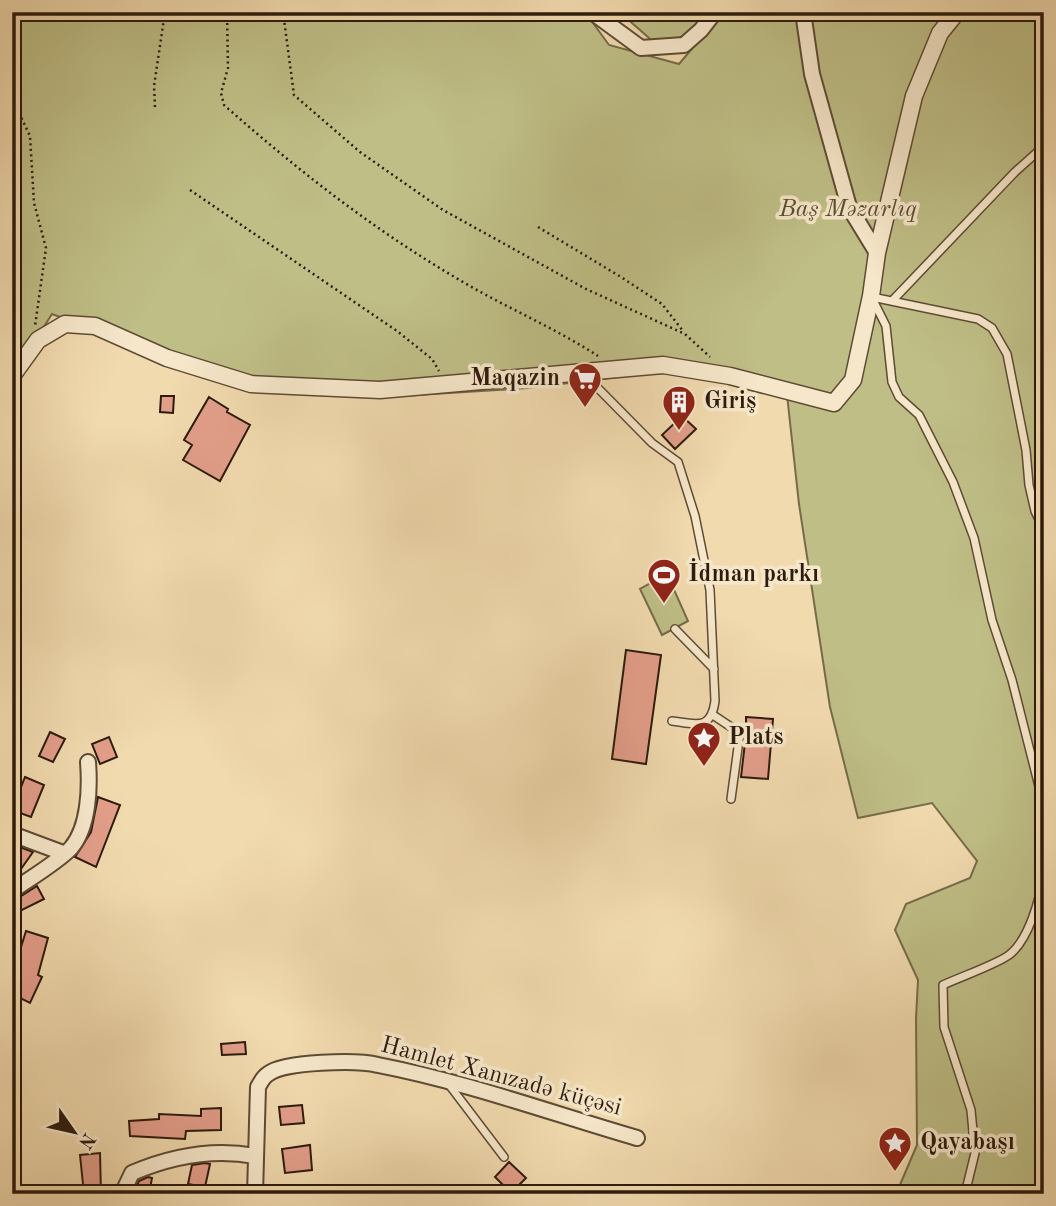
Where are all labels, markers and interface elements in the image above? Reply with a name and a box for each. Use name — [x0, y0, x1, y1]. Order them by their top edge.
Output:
park label: Baş Məzarlıq — [778, 198, 917, 222]
supermarket icon: Maqazin — [566, 360, 604, 409]
place label: Maqazin — [470, 367, 560, 391]
building icon: Giriş — [660, 383, 698, 432]
place label: Giriş — [704, 390, 756, 414]
sports icon: İdman parkı — [645, 556, 683, 605]
place label: İdman parkı — [688, 558, 819, 587]
place icon: Plats — [685, 719, 723, 768]
place label: Plats — [728, 726, 784, 750]
street label: Hamlet Xanızadə küçəsi — [378, 1033, 624, 1121]
north arrow — [38, 1098, 108, 1168]
place icon: Qayabaşı — [876, 1124, 914, 1173]
text: N — [74, 1129, 98, 1152]
place label: Qayabaşı — [920, 1131, 1015, 1155]

